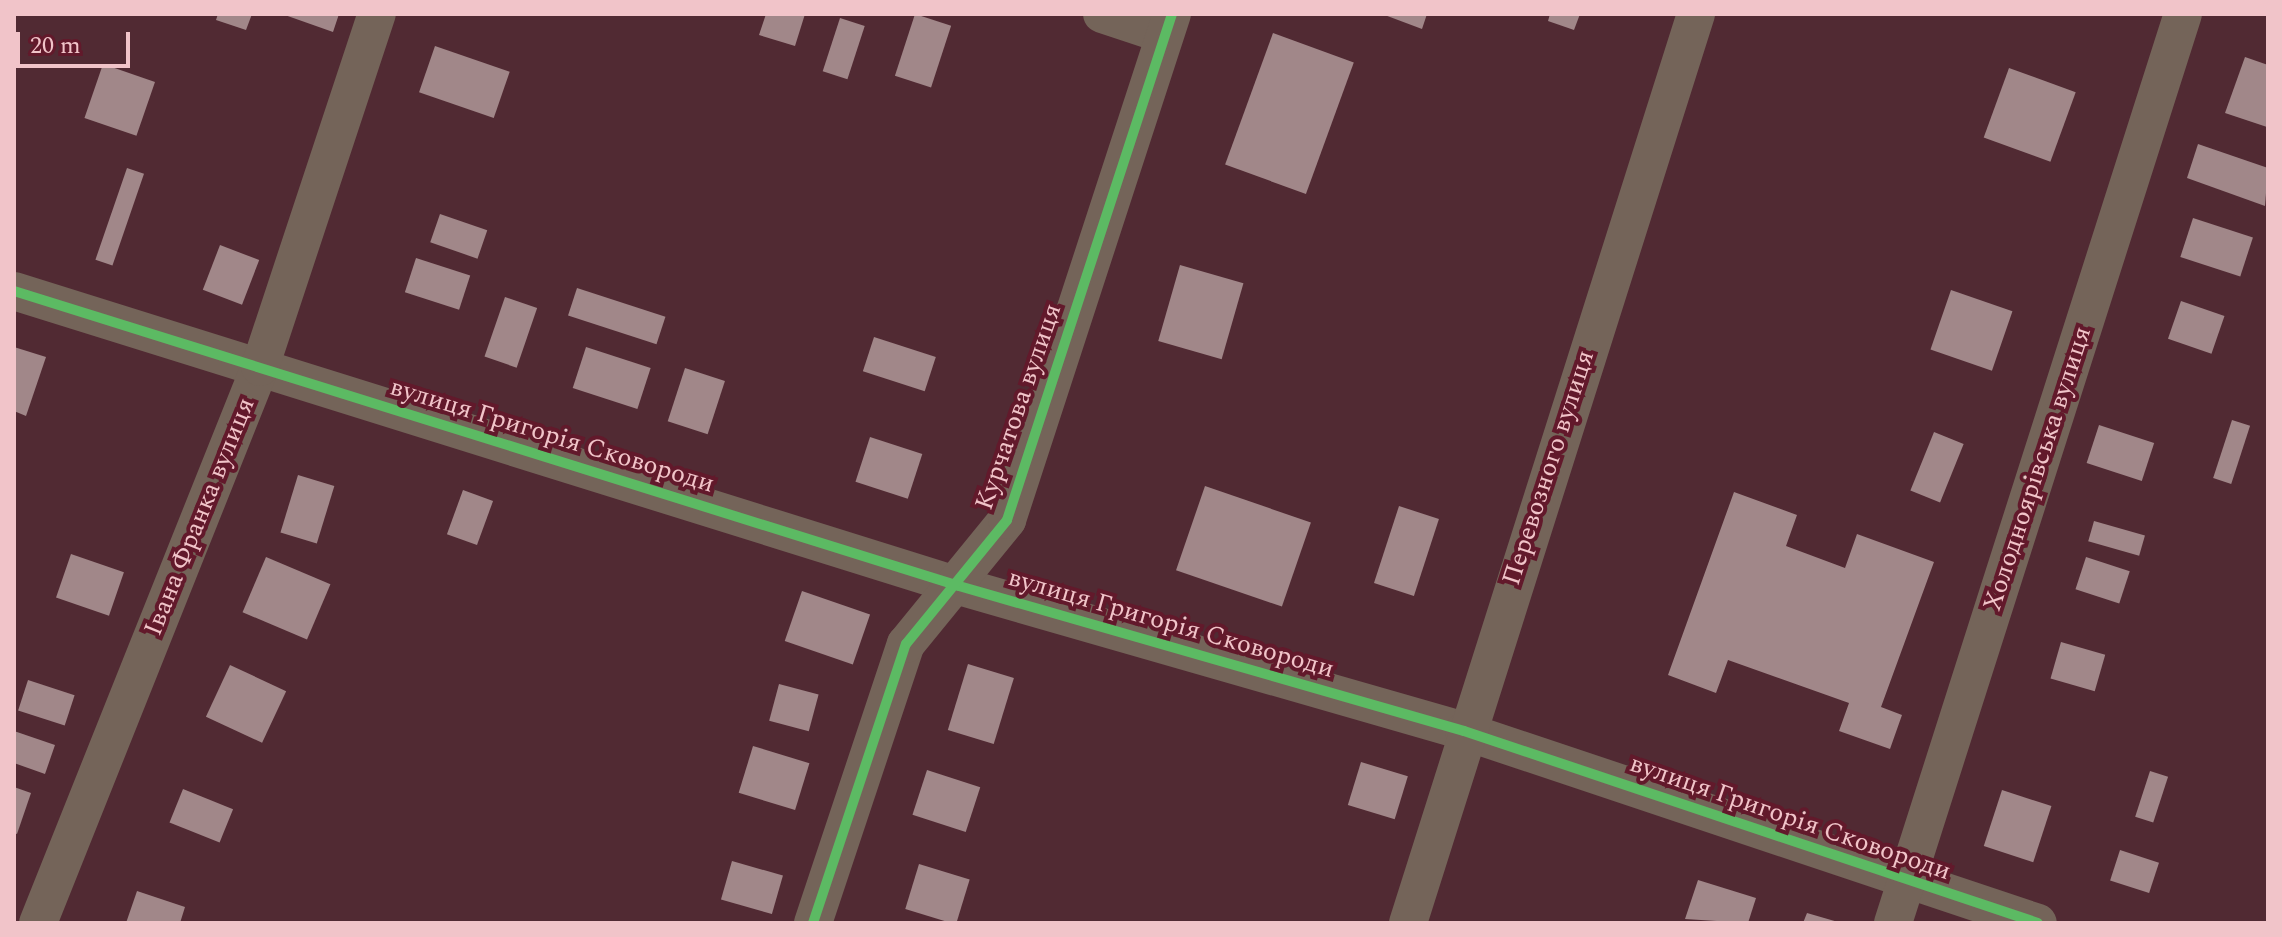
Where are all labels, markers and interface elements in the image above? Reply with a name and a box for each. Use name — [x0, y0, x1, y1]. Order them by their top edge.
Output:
scale bar — [20, 16, 134, 66]
text: 20 m — [30, 28, 81, 64]
street label: Курчатова вулиця — [969, 300, 1069, 514]
street label: Холодноярівська вулиця — [1977, 323, 2099, 615]
street label: Перевозного вулиця — [1496, 347, 1602, 589]
street label: вулиця Григорія Сковороди — [386, 372, 718, 500]
street label: Івана Франка вулиця — [138, 393, 262, 641]
street label: вулиця Григорія Сковороди — [1004, 562, 1338, 686]
street label: вулиця Григорія Сковороди — [1625, 748, 1955, 888]

